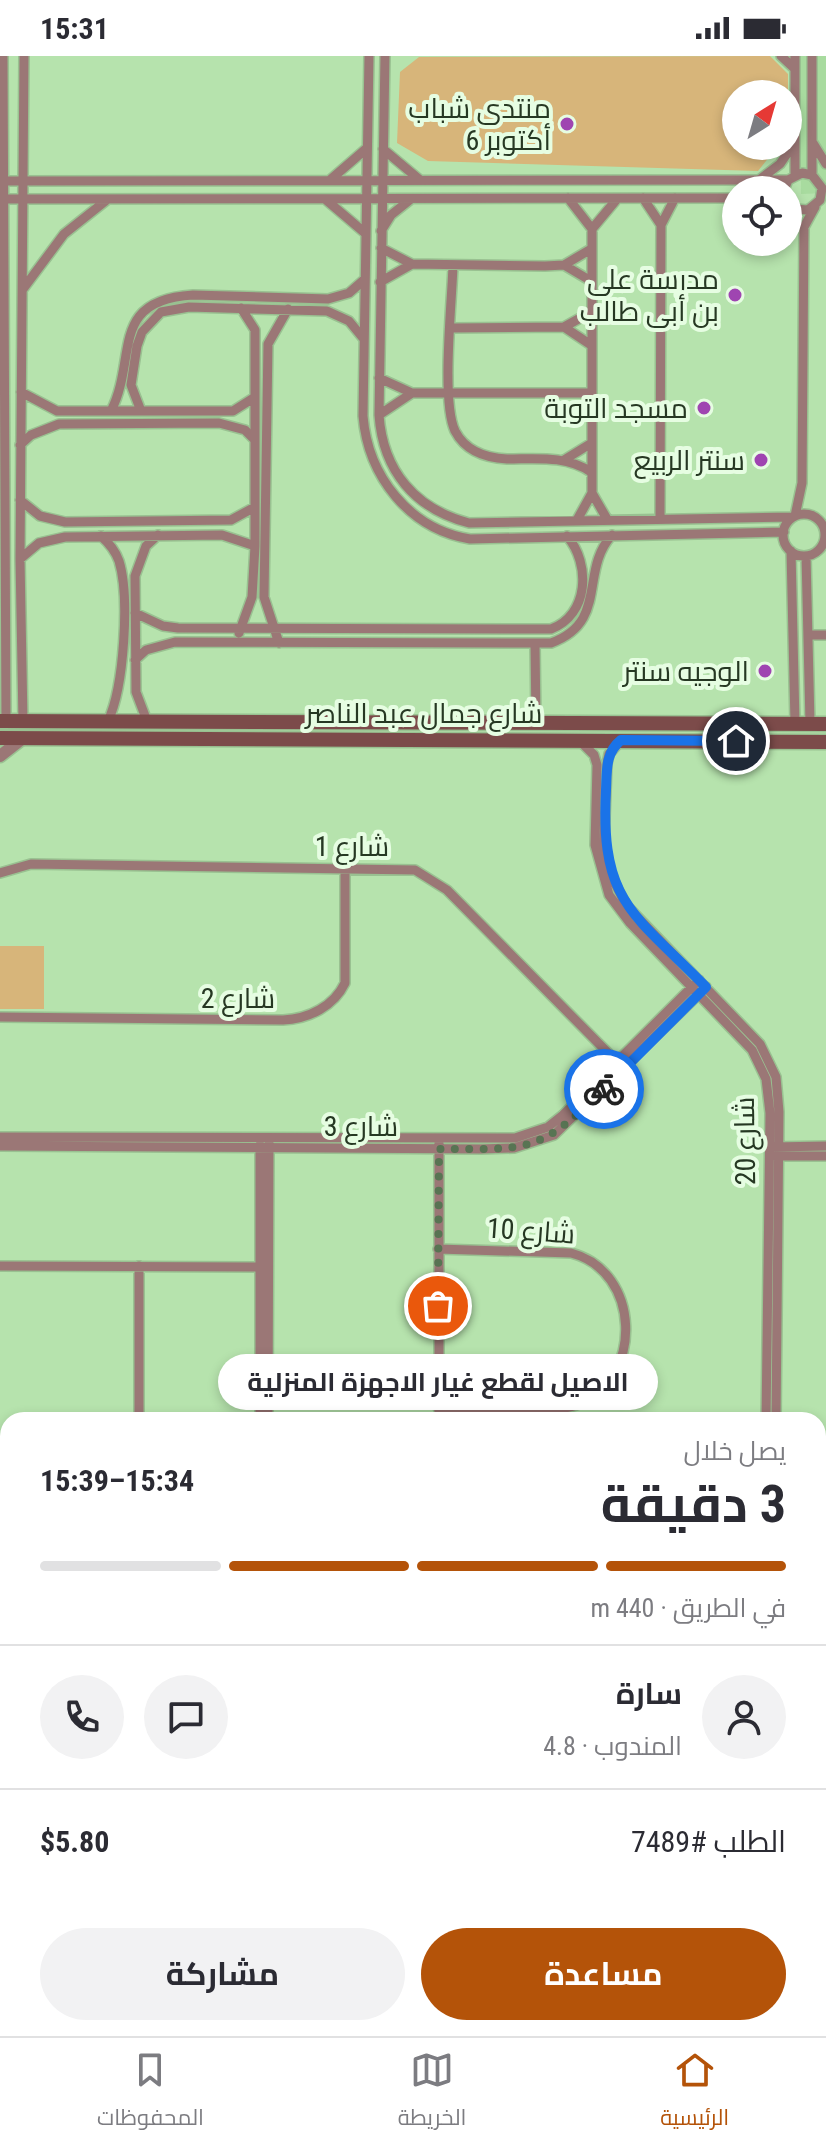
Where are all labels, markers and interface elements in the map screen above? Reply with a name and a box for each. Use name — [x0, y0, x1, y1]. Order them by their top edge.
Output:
text: 15:31 — [40, 11, 109, 46]
north arrow — [722, 80, 802, 160]
map controls — [722, 80, 802, 256]
place label: منتدى شباب 6 أكتوبر — [408, 92, 551, 157]
marker: منتدى شباب 6 أكتوبر — [558, 115, 576, 133]
button: locate — [722, 176, 802, 256]
place label: مدرسة على بن أبى طالب — [580, 263, 719, 328]
marker: مدرسة على بن أبى طالب — [726, 286, 744, 304]
place label: مسجد التوبة — [544, 392, 688, 425]
marker: مسجد التوبة — [695, 399, 713, 417]
place label: سنتر الربيع — [634, 444, 745, 479]
marker: سنتر الربيع — [752, 451, 770, 469]
place label: الوجيه سنتر — [621, 655, 749, 688]
marker: الوجيه سنتر — [756, 662, 774, 680]
street label: شارع جمال عبد الناصر — [304, 697, 542, 732]
pin — [702, 707, 770, 775]
icon: home — [714, 719, 758, 763]
street label: شارع 1 — [315, 830, 389, 865]
street label: شارع 2 — [201, 982, 275, 1017]
courier — [564, 1049, 644, 1129]
icon: bike — [582, 1067, 626, 1111]
street label: شارع 20 — [728, 1097, 764, 1185]
street label: شارع 3 — [324, 1110, 398, 1145]
street label: شارع 10 — [486, 1211, 576, 1253]
pin — [404, 1272, 472, 1340]
icon: bag — [416, 1284, 460, 1328]
callout: الاصيل لقطع غيار الاجهزة المنزلية — [218, 1354, 658, 1410]
text: الاصيل لقطع غيار الاجهزة المنزلية — [247, 1367, 629, 1397]
text: يصل خلال — [684, 1436, 786, 1466]
text: 15:34–15:39 — [40, 1463, 194, 1498]
text: 3 دقيقة — [601, 1474, 786, 1535]
text: في الطريق · 440 m — [590, 1593, 786, 1623]
button: phone — [40, 1675, 124, 1759]
button: chat — [144, 1675, 228, 1759]
button: person — [702, 1675, 786, 1759]
text: سارة — [616, 1676, 682, 1711]
text: المندوب · 4.8 — [543, 1731, 682, 1761]
text: $5.80 — [40, 1824, 109, 1859]
text: الطلب #7489 — [631, 1824, 786, 1859]
button: مشاركة — [40, 1928, 405, 2020]
button: مساعدة — [421, 1928, 786, 2020]
tab: المحفوظات — [97, 2048, 204, 2138]
tab: الخريطة — [398, 2048, 466, 2138]
tab: الرئيسية — [660, 2048, 729, 2138]

